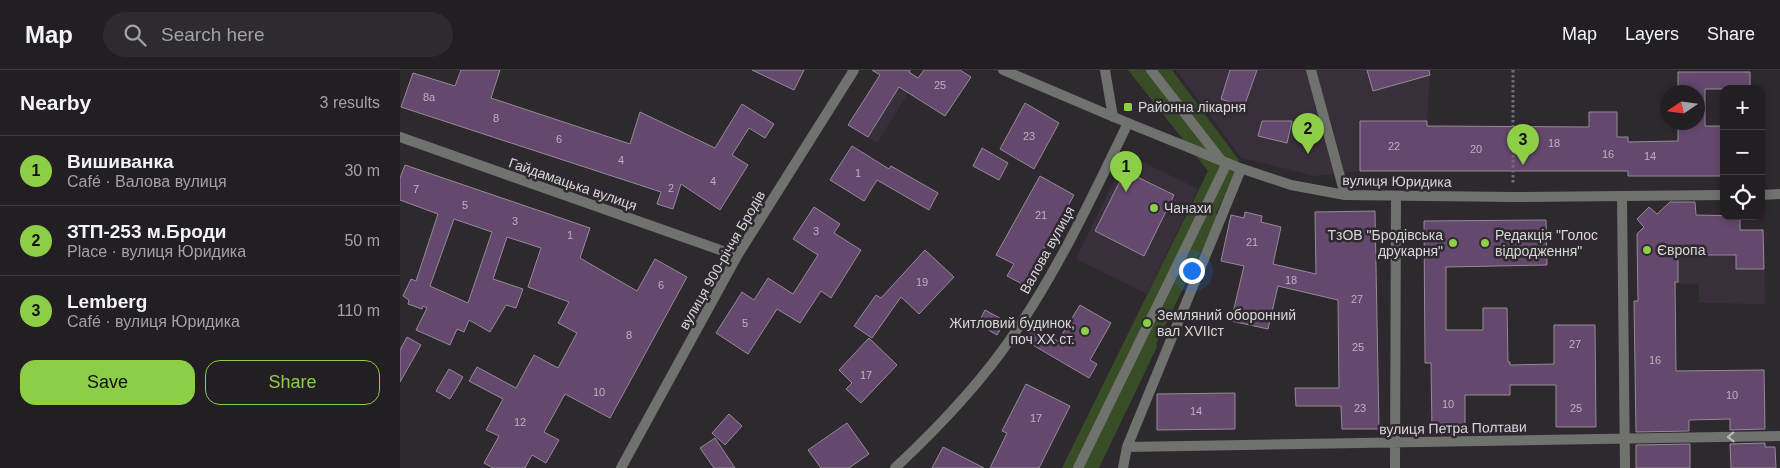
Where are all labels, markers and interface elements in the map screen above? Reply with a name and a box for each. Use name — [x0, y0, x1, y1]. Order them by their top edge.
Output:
search box — [103, 12, 453, 57]
text: Map — [25, 21, 73, 48]
icon: search — [121, 21, 149, 49]
text: Search here — [161, 24, 265, 45]
text: Map — [1562, 24, 1597, 44]
text: Layers — [1625, 24, 1679, 44]
text: Share — [1707, 24, 1755, 44]
house number: 25 — [934, 79, 946, 91]
north arrow — [1660, 85, 1705, 130]
map controls — [1720, 85, 1765, 220]
button: + — [1720, 85, 1765, 130]
text: Nearby — [20, 91, 91, 114]
house number: 8а — [423, 91, 436, 103]
text: 3 results — [320, 94, 380, 111]
place label: Районна лікарня — [1138, 99, 1246, 115]
marker: Районна лікарня — [1122, 101, 1134, 113]
house number: 8 — [493, 112, 499, 124]
pin: 2 — [1292, 113, 1324, 154]
pin: 3 — [1507, 124, 1539, 165]
house number: 23 — [1023, 130, 1035, 142]
button: − — [1720, 130, 1765, 175]
house number: 6 — [556, 133, 562, 145]
house number: 18 — [1548, 137, 1560, 149]
house number: 22 — [1388, 140, 1400, 152]
house number: 20 — [1470, 143, 1482, 155]
house number: 16 — [1602, 148, 1614, 160]
house number: 14 — [1644, 150, 1656, 162]
text: Вишиванка — [67, 151, 173, 172]
pin: 1 — [1110, 151, 1142, 192]
house number: 4 — [618, 154, 624, 166]
street label: Гайдамацька вулиця — [507, 155, 639, 213]
text: 1 — [32, 162, 40, 179]
text: 30 m — [344, 162, 380, 179]
house number: 1 — [855, 167, 861, 179]
street label: вулиця Юридика — [1342, 172, 1452, 190]
text: Café · Валова вулиця — [67, 173, 227, 190]
house number: 4 — [710, 175, 716, 187]
button: locate — [1720, 175, 1765, 220]
house number: 2 — [668, 182, 674, 194]
house number: 7 — [413, 183, 419, 195]
street label: вулиця 900-річчя Бродів — [676, 188, 768, 332]
house number: 5 — [462, 199, 468, 211]
place label: Чанахи — [1164, 200, 1211, 216]
marker: Чанахи — [1148, 202, 1160, 214]
street label: Валова вулиця — [1016, 203, 1078, 297]
house number: 21 — [1035, 209, 1047, 221]
house number: 3 — [512, 215, 518, 227]
text: ЗТП-253 м.Броди — [67, 221, 226, 242]
house number: 3 — [813, 225, 819, 237]
place label: ТзОВ "Бродівська друкарня" — [1327, 227, 1443, 259]
place label: Редакція "Голос відродження" — [1495, 227, 1598, 259]
house number: 1 — [567, 229, 573, 241]
text: 2 — [32, 232, 40, 249]
text: 50 m — [344, 232, 380, 249]
house number: 21 — [1246, 236, 1258, 248]
marker: ТзОВ "Бродівська друкарня" — [1447, 237, 1459, 249]
marker: Редакція "Голос відродження" — [1479, 237, 1491, 249]
place label: Європа — [1657, 242, 1706, 258]
text: Place · вулиця Юридика — [67, 243, 246, 260]
marker: Європа — [1641, 244, 1653, 256]
your location — [1179, 258, 1205, 284]
house number: 18 — [1285, 274, 1297, 286]
house number: 19 — [916, 276, 928, 288]
house number: 6 — [658, 279, 664, 291]
text: Lemberg — [67, 291, 147, 312]
house number: 27 — [1351, 293, 1363, 305]
text: 3 — [32, 302, 40, 319]
text: 110 m — [337, 302, 380, 319]
place label: Земляний оборонний вал XVIIст — [1157, 307, 1296, 339]
text: Café · вулиця Юридика — [67, 313, 240, 330]
place label: Житловий будинок, поч XX ст. — [949, 315, 1075, 347]
house number: 5 — [742, 317, 748, 329]
marker: Земляний оборонний вал XVIIст — [1141, 317, 1153, 329]
marker: Житловий будинок, поч XX ст. — [1079, 325, 1091, 337]
house number: 8 — [626, 329, 632, 341]
house number: 27 — [1569, 338, 1581, 350]
house number: 25 — [1352, 341, 1364, 353]
house number: 16 — [1649, 354, 1661, 366]
button: Save — [20, 360, 195, 405]
button: Share — [205, 360, 380, 405]
house number: 17 — [860, 369, 872, 381]
house number: 10 — [593, 386, 605, 398]
house number: 10 — [1726, 389, 1738, 401]
house number: 10 — [1442, 398, 1454, 410]
house number: 23 — [1354, 402, 1366, 414]
house number: 25 — [1570, 402, 1582, 414]
house number: 14 — [1190, 405, 1202, 417]
house number: 17 — [1030, 412, 1042, 424]
house number: 12 — [514, 416, 526, 428]
street label: вулиця Петра Полтави — [1379, 419, 1527, 437]
one-way arrow — [1727, 432, 1735, 443]

